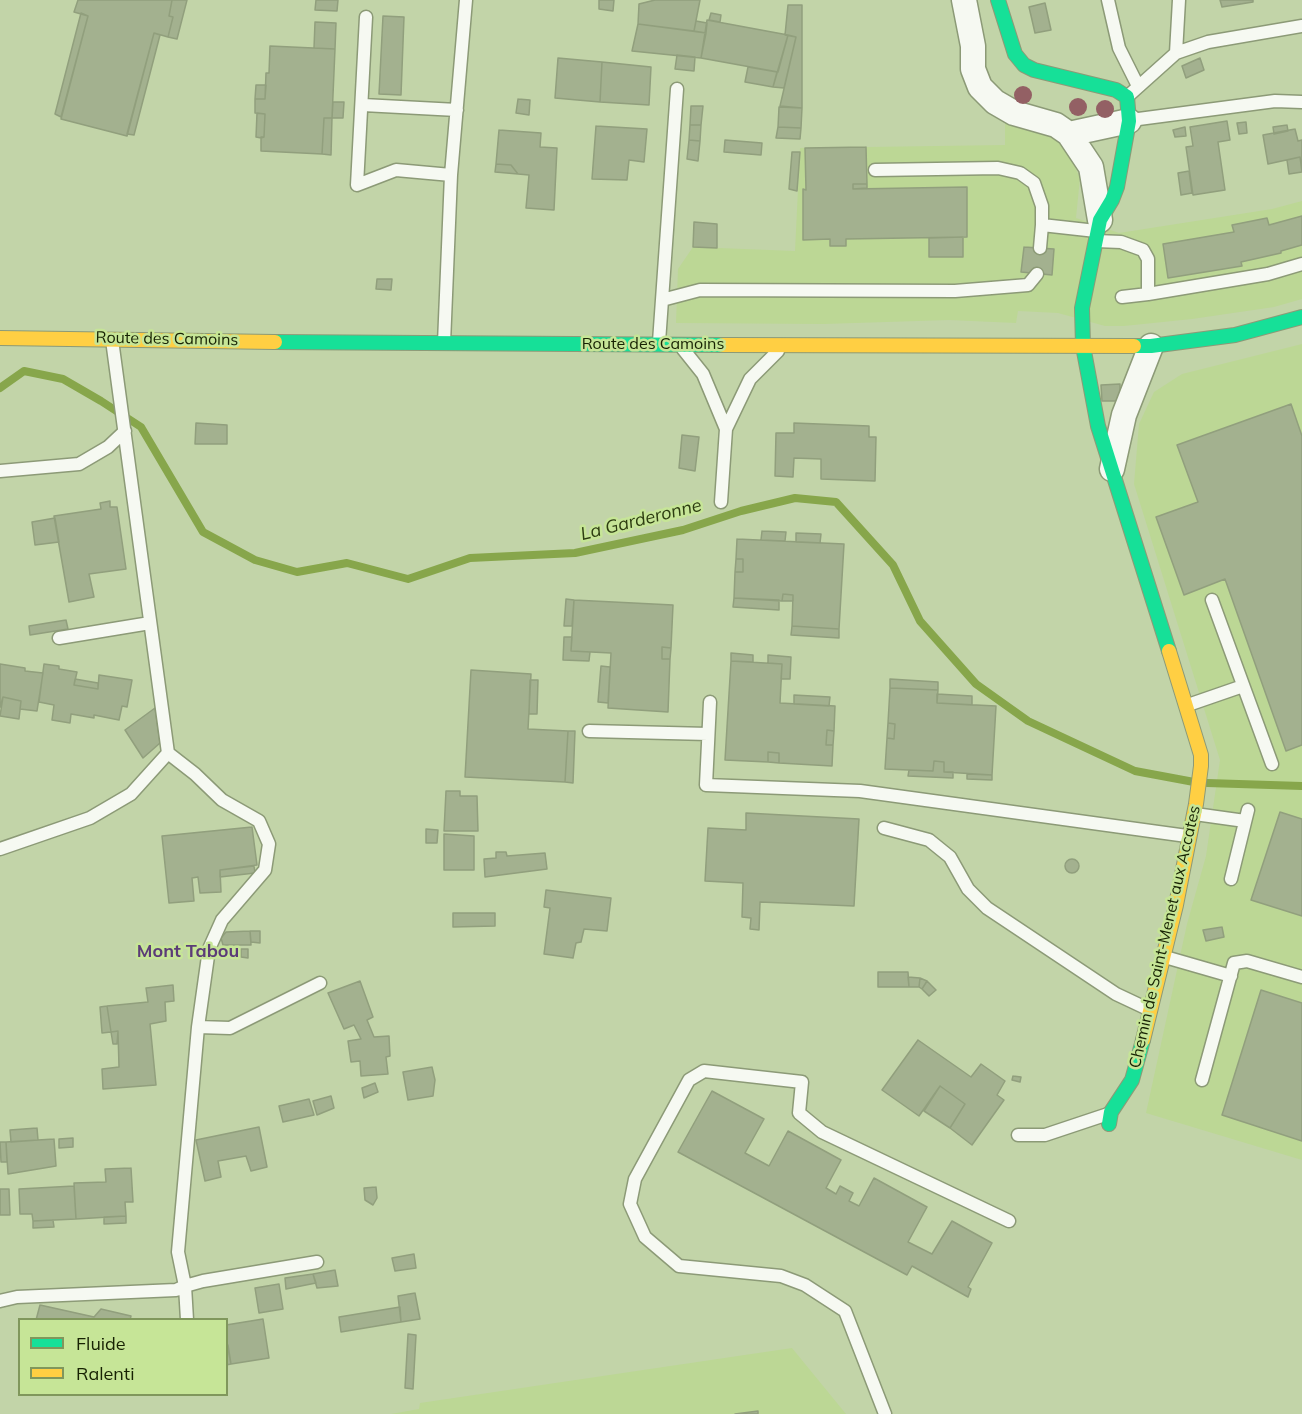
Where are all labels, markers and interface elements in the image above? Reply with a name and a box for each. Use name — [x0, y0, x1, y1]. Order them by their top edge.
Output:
street label: Route des Camoins — [96, 328, 238, 350]
street label: Route des Camoins — [582, 334, 724, 354]
water label: La Garderonne — [578, 495, 704, 545]
street label: Chemin de Saint-Menet aux Accates — [1125, 804, 1205, 1070]
district label: Mont Tabou — [137, 941, 239, 963]
legend — [18, 1318, 228, 1396]
text: Fluide — [76, 1332, 126, 1355]
text: Ralenti — [76, 1362, 134, 1385]

